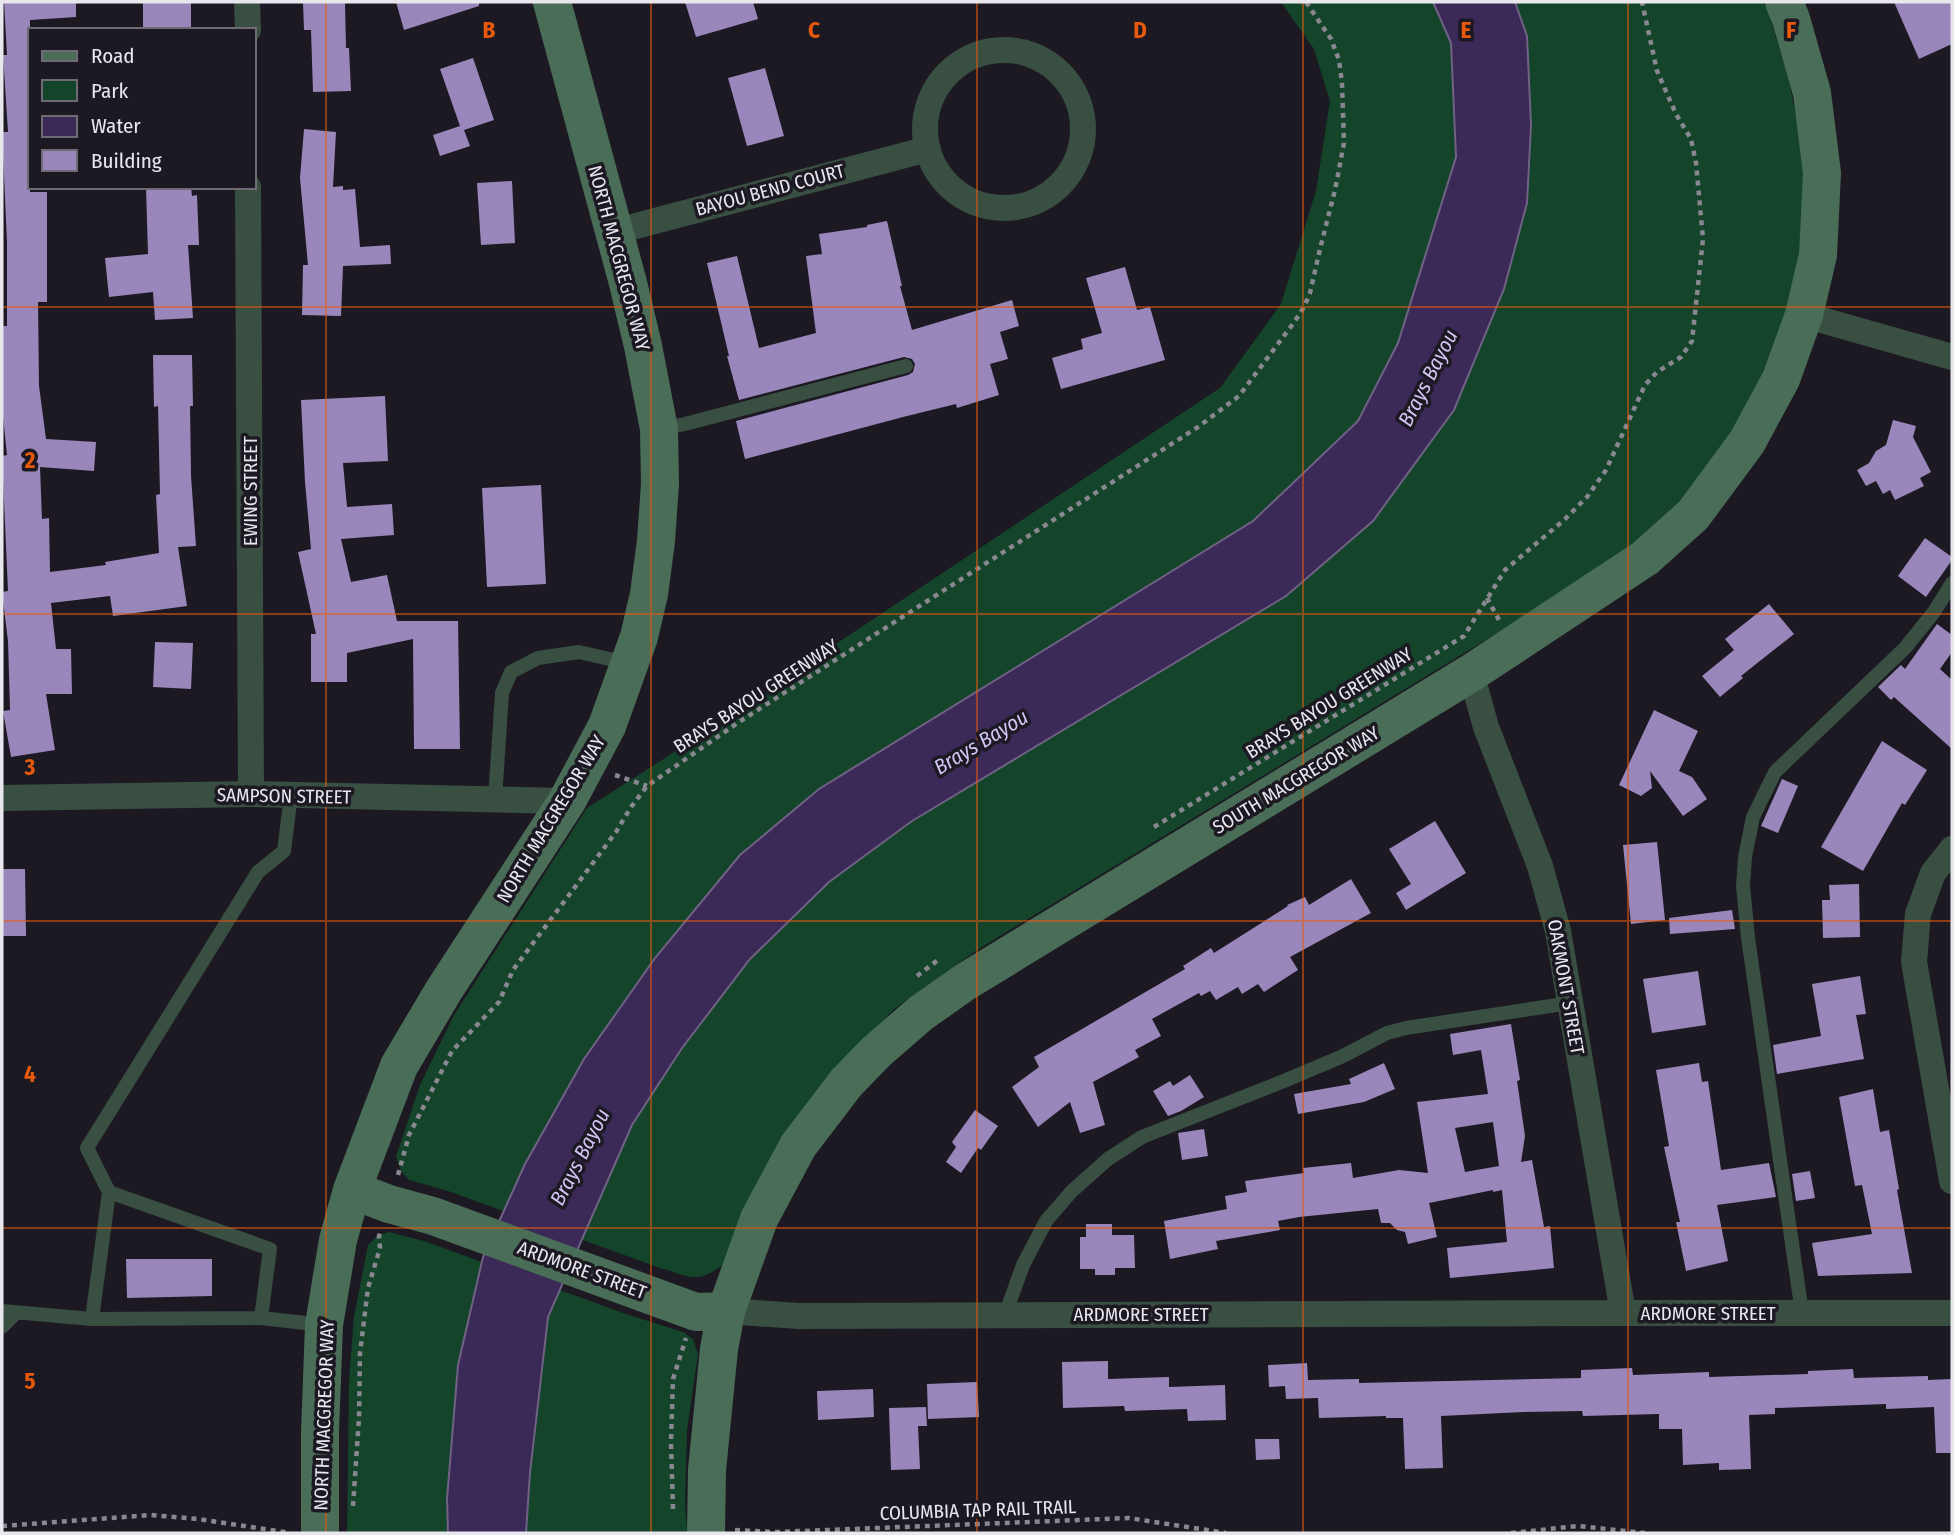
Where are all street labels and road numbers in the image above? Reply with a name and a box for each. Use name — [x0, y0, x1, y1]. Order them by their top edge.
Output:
street label: BAYOU BEND COURT — [693, 159, 847, 221]
street label: NORTH MACGREGOR WAY — [583, 163, 655, 354]
street label: EWING STREET — [239, 436, 262, 546]
street label: BRAYS BAYOU GREENWAY — [669, 634, 843, 758]
street label: BRAYS BAYOU GREENWAY — [1242, 642, 1417, 764]
street label: SOUTH MACGREGOR WAY — [1209, 721, 1384, 839]
street label: NORTH MACGREGOR WAY — [492, 731, 610, 907]
street label: SAMPSON STREET — [217, 783, 352, 809]
street label: OAKMONT STREET — [1543, 918, 1589, 1056]
street label: ARDMORE STREET — [515, 1236, 650, 1304]
street label: ARDMORE STREET — [1640, 1302, 1776, 1325]
street label: ARDMORE STREET — [1073, 1303, 1209, 1326]
street label: NORTH MACGREGOR WAY — [309, 1319, 339, 1511]
street label: COLUMBIA TAP RAIL TRAIL — [879, 1495, 1077, 1525]

